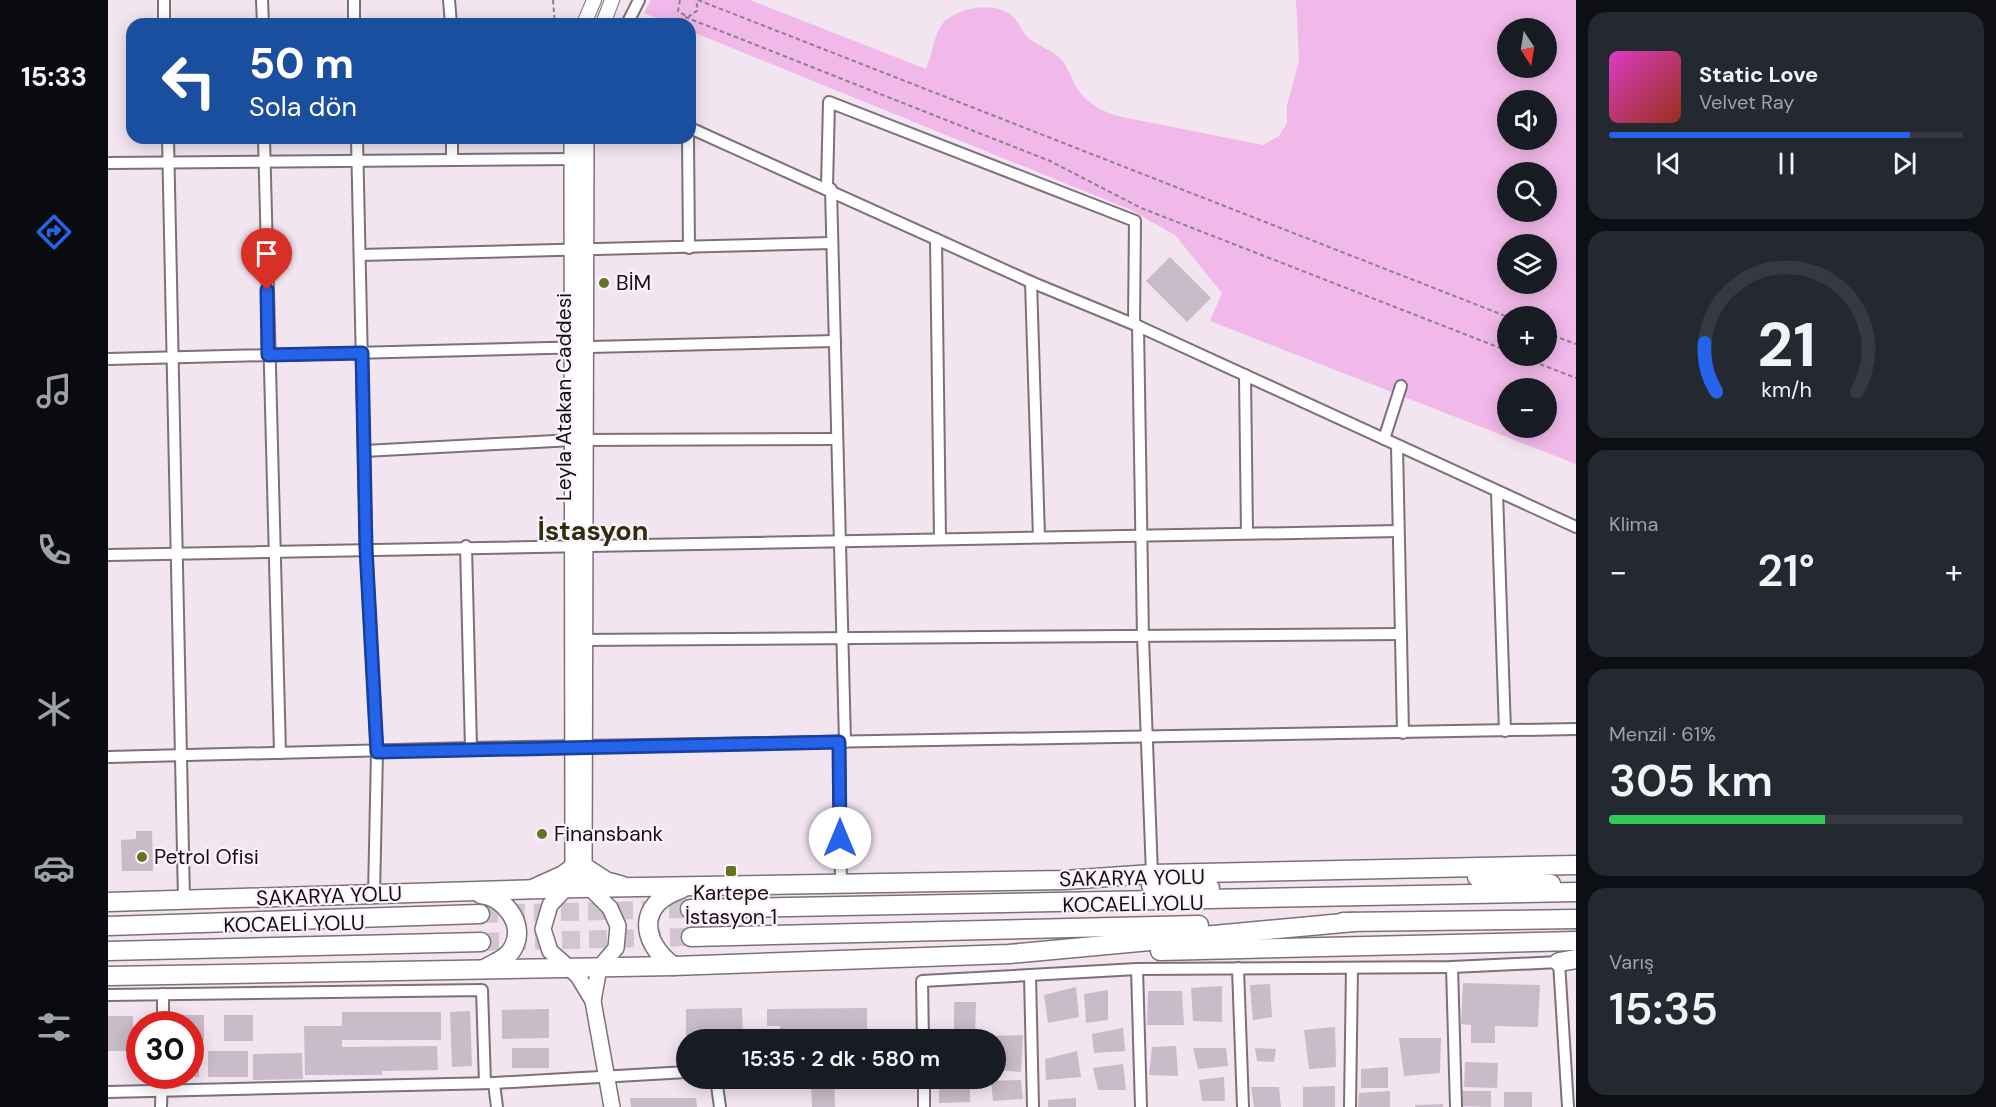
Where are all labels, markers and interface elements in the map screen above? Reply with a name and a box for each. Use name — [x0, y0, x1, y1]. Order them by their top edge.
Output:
north arrow — [1497, 18, 1557, 78]
map controls — [1497, 18, 1557, 438]
text: 50 m — [249, 36, 354, 91]
icon: left — [150, 42, 228, 120]
text: 15:33 — [21, 59, 87, 94]
text: Static Love — [1699, 60, 1818, 89]
text: Sola dön — [249, 89, 357, 124]
text: Velvet Ray — [1699, 89, 1794, 115]
button: sound — [1497, 90, 1557, 150]
icon: previous — [1652, 147, 1685, 180]
icon: pause — [1770, 147, 1803, 180]
icon: next — [1888, 147, 1921, 180]
button: search — [1497, 162, 1557, 222]
icon: directions — [33, 211, 75, 253]
pin — [241, 228, 292, 290]
button: layers — [1497, 234, 1557, 294]
icon: arrive — [250, 237, 283, 270]
place label: BİM — [616, 269, 651, 297]
marker: BİM — [597, 276, 611, 290]
street label: Leyla Atakan Caddesi — [550, 293, 578, 501]
text: 21 — [1757, 304, 1815, 385]
button: + — [1497, 306, 1557, 366]
icon: music — [33, 370, 75, 412]
text: km/h — [1761, 376, 1811, 404]
button: − — [1497, 378, 1557, 438]
text: Klima — [1609, 511, 1658, 537]
district label: İstasyon — [538, 513, 648, 548]
icon: phone — [33, 529, 75, 571]
text: 21° — [1757, 541, 1815, 600]
text: − — [1609, 550, 1627, 593]
text: + — [1945, 550, 1963, 593]
icon: climate — [33, 688, 75, 730]
text: Menzil · 61% — [1609, 721, 1716, 747]
text: 305 km — [1609, 751, 1773, 810]
position arrow — [808, 806, 872, 870]
place label: Finansbank — [554, 820, 664, 848]
marker: Finansbank — [535, 827, 549, 841]
place label: Petrol Ofisi — [154, 843, 259, 871]
icon: car — [33, 847, 75, 889]
marker: Petrol Ofisi — [135, 850, 149, 864]
street label: SAKARYA YOLU — [1059, 863, 1205, 893]
marker: Kartepe İstasyon 1 — [724, 864, 738, 878]
street label: SAKARYA YOLU — [256, 879, 402, 913]
place label: Kartepe İstasyon 1 — [685, 879, 777, 931]
street label: KOCAELİ YOLU — [1062, 889, 1204, 919]
street label: KOCAELİ YOLU — [223, 909, 365, 939]
text: Varış — [1609, 949, 1654, 975]
text: 15:35 — [1609, 979, 1718, 1038]
icon: filters — [33, 1006, 75, 1048]
speed limit sign: 30 — [126, 1011, 204, 1089]
text: 15:35 · 2 dk · 580 m — [742, 1044, 940, 1073]

